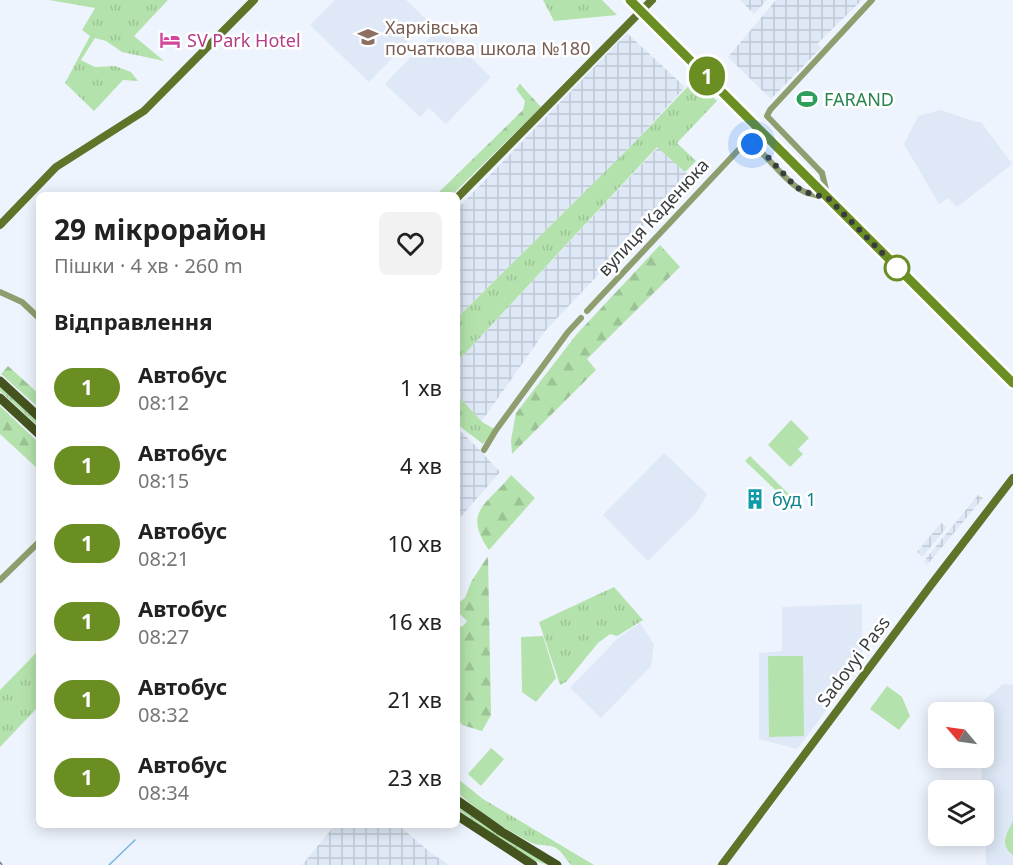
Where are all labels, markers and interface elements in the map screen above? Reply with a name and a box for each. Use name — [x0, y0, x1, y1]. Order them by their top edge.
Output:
place label: Харківська початкова школа №180 — [385, 15, 590, 60]
school or university icon: Харківська початкова школа №180 — [356, 25, 380, 49]
hotel icon: SV Park Hotel — [158, 28, 182, 52]
place label: SV Park Hotel — [187, 28, 301, 52]
line badge: 1 — [688, 56, 726, 96]
text: 1 — [701, 62, 713, 90]
sports icon: FARAND — [795, 87, 819, 111]
place label: FARAND — [824, 87, 894, 111]
your location — [737, 129, 767, 159]
street label: вулиця Каденюка — [592, 153, 714, 281]
text: 29 мікрорайон — [54, 210, 267, 248]
button: heart — [379, 212, 442, 275]
text: Пішки · 4 хв · 260 m — [54, 252, 243, 279]
unlabelled marker — [884, 255, 910, 281]
text: Відправлення — [54, 306, 213, 336]
text: Автобус — [138, 359, 227, 389]
text: 1 хв — [400, 372, 442, 402]
text: 1 — [81, 373, 93, 401]
text: 08:12 — [138, 389, 189, 416]
text: Автобус — [138, 437, 227, 467]
text: 4 хв — [400, 450, 442, 480]
text: 1 — [81, 451, 93, 479]
text: 08:15 — [138, 467, 189, 494]
building icon: буд 1 — [743, 487, 767, 511]
place label: буд 1 — [772, 487, 816, 511]
text: Автобус — [138, 515, 227, 545]
text: 10 хв — [387, 528, 442, 558]
text: 1 — [81, 529, 93, 557]
text: 08:21 — [138, 545, 189, 572]
text: Автобус — [138, 593, 227, 623]
text: 16 хв — [387, 606, 442, 636]
text: 1 — [81, 607, 93, 635]
street label: Sadovyi Pass — [811, 611, 895, 711]
text: 08:27 — [138, 623, 189, 650]
text: Автобус — [138, 671, 227, 701]
text: 21 хв — [387, 684, 442, 714]
text: 1 — [81, 685, 93, 713]
text: 08:32 — [138, 701, 189, 728]
north arrow — [928, 702, 994, 768]
map controls — [928, 702, 994, 846]
text: Автобус — [138, 749, 227, 779]
text: 23 хв — [387, 762, 442, 792]
text: 1 — [81, 763, 93, 791]
text: 08:34 — [138, 779, 189, 806]
button: layers — [928, 780, 994, 846]

